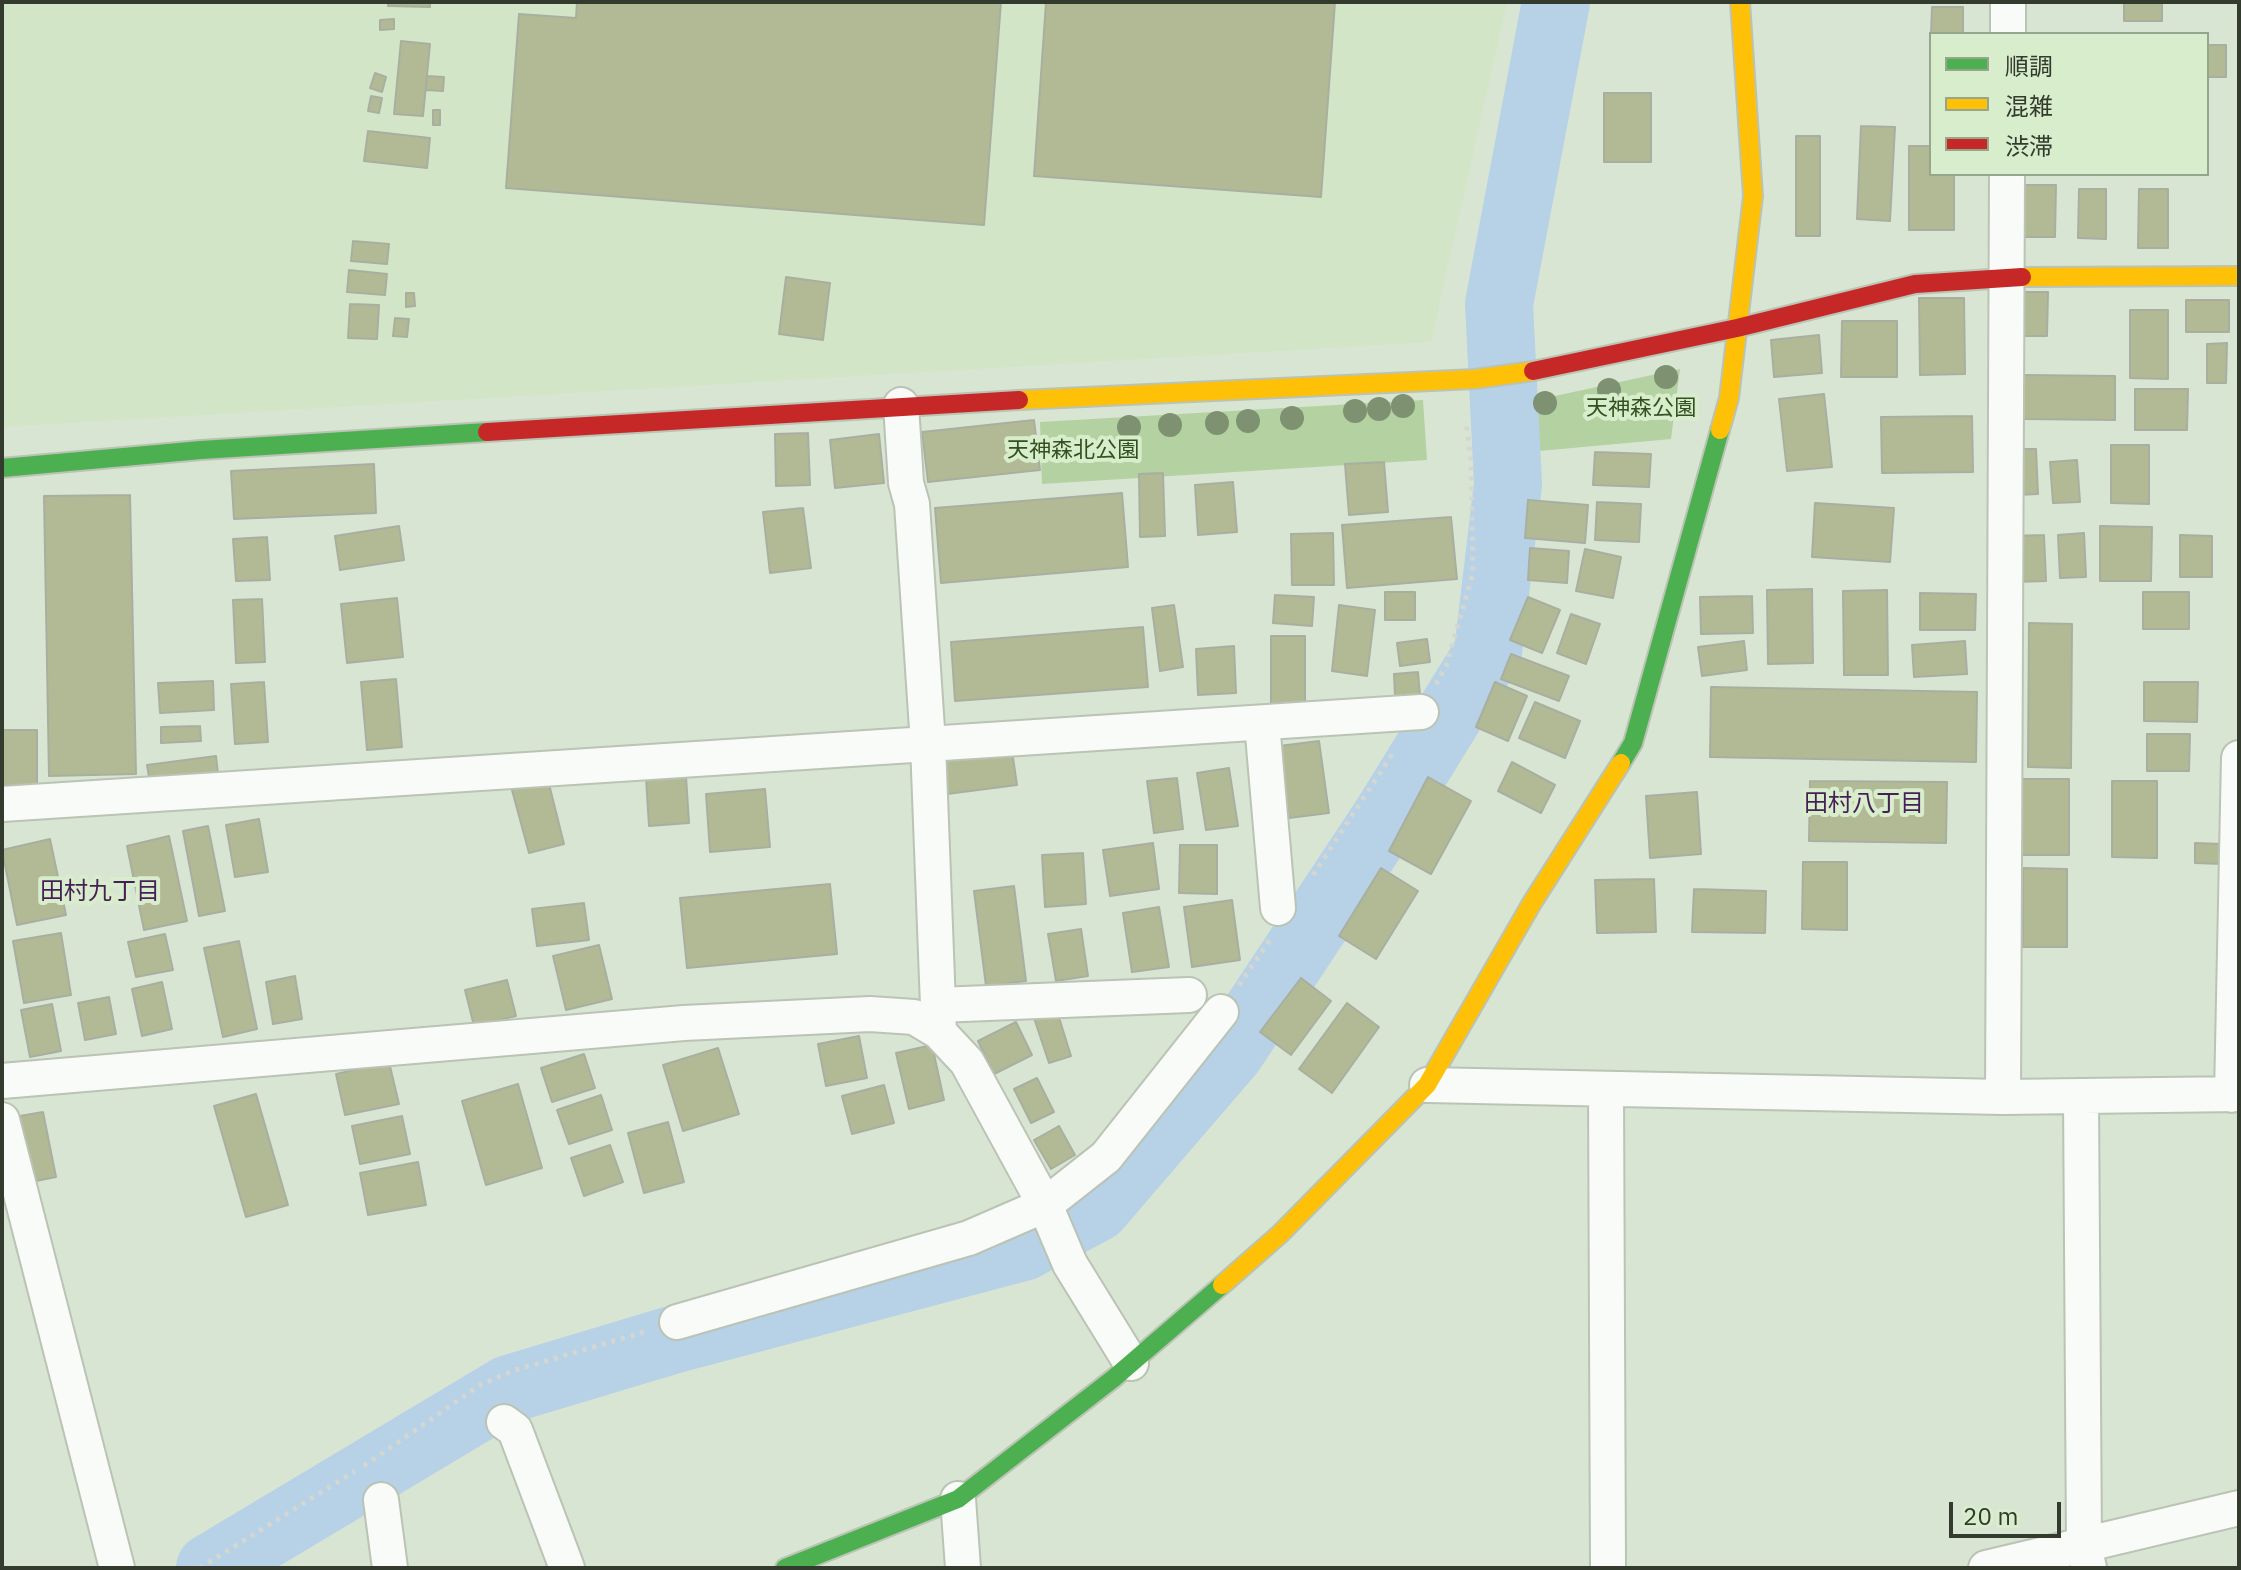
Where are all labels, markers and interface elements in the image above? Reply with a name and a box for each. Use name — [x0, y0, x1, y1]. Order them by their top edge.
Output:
legend — [1929, 32, 2209, 176]
text: 順調 — [2005, 50, 2053, 82]
text: 混雑 — [2005, 90, 2053, 122]
text: 渋滞 — [2005, 130, 2053, 162]
park label: 天神森公園 — [1586, 396, 1696, 422]
park label: 天神森北公園 — [1007, 438, 1139, 464]
district label: 田村八丁目 — [1804, 790, 1924, 818]
district label: 田村九丁目 — [40, 878, 160, 906]
scale bar — [1953, 1486, 2065, 1536]
text: 20 m — [1963, 1500, 2018, 1532]

